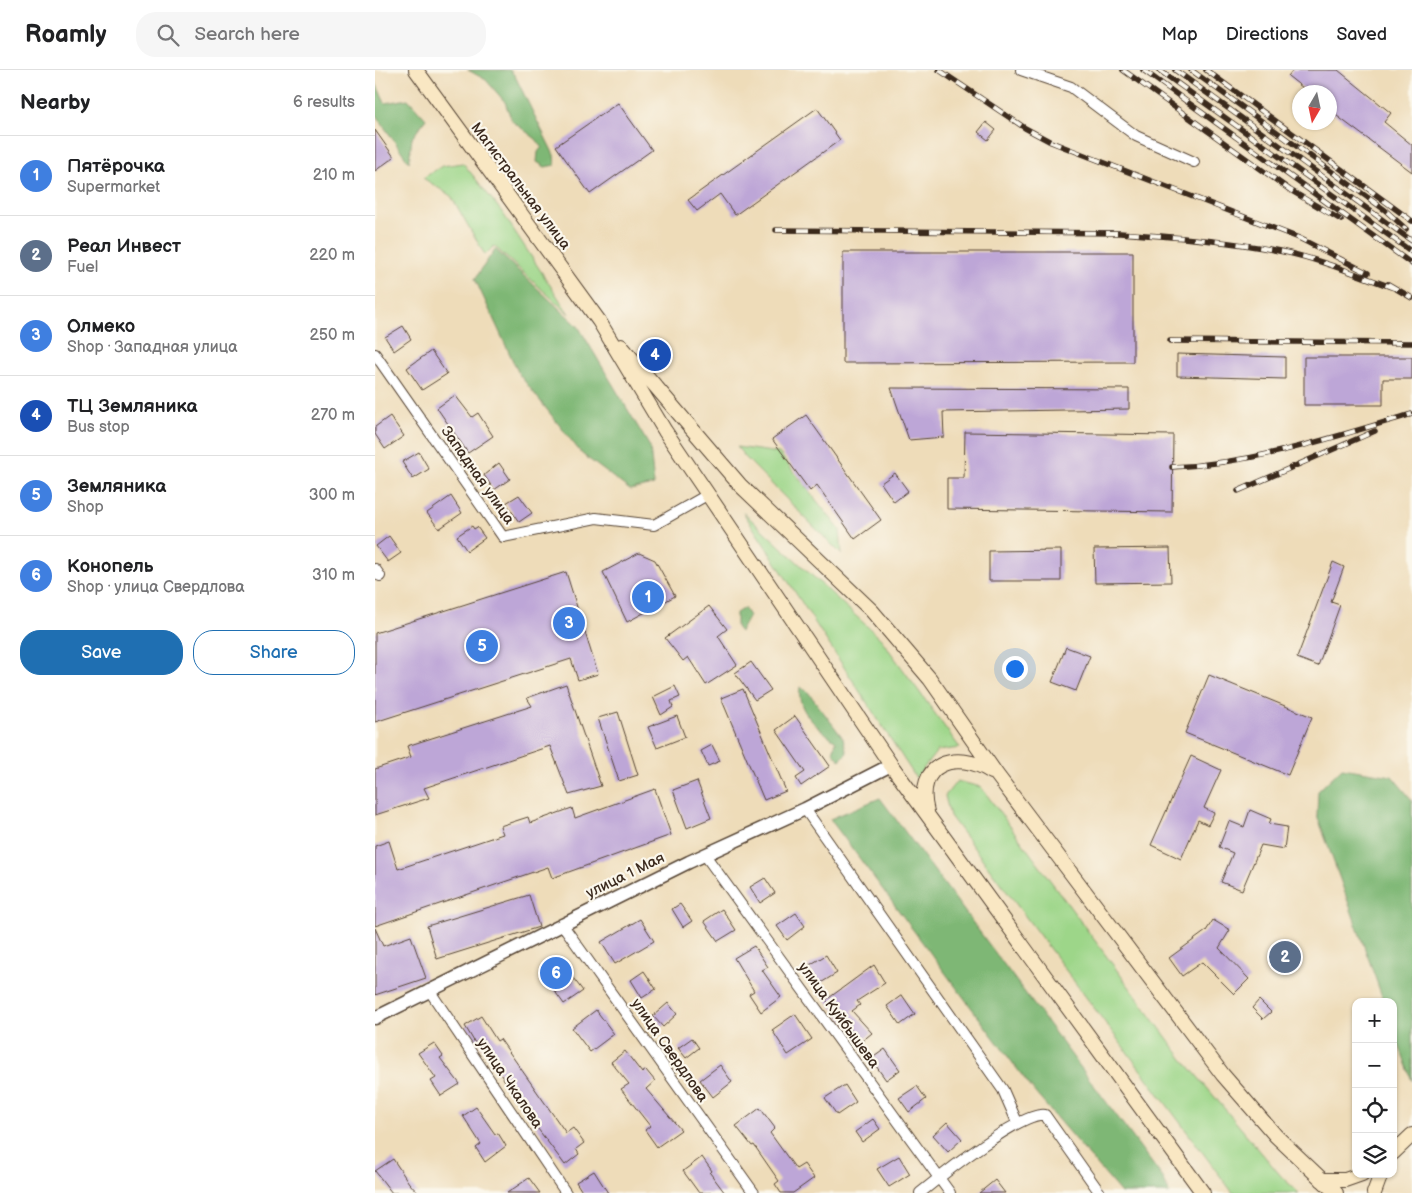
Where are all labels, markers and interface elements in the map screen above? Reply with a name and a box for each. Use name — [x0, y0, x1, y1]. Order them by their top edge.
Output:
search box — [136, 12, 486, 57]
text: Roamly — [25, 20, 106, 49]
icon: search — [154, 21, 182, 49]
text: Search here — [194, 23, 300, 46]
text: Map — [1162, 24, 1198, 45]
text: Directions — [1226, 24, 1308, 45]
text: Saved — [1336, 24, 1387, 45]
north arrow — [1292, 85, 1337, 130]
text: Nearby — [20, 90, 90, 115]
text: 6 results — [293, 93, 355, 112]
street label: Магистральная улица — [467, 119, 575, 254]
text: Пятёрочка — [67, 155, 165, 178]
text: 1 — [33, 166, 39, 185]
text: 210 m — [313, 166, 355, 185]
text: Supermarket — [67, 178, 160, 197]
text: Реал Инвест — [67, 235, 181, 258]
text: 2 — [31, 246, 41, 265]
text: 220 m — [309, 246, 355, 265]
text: Fuel — [67, 258, 98, 277]
text: Олмеко — [67, 315, 135, 338]
text: 3 — [31, 326, 41, 345]
text: 250 m — [309, 326, 355, 345]
pin: 4 — [639, 336, 671, 374]
text: Shop · Западная улица — [67, 338, 238, 357]
text: ТЦ Земляника — [67, 395, 198, 418]
text: 4 — [31, 406, 41, 425]
text: 270 m — [311, 406, 355, 425]
text: Bus stop — [67, 418, 130, 437]
street label: Западная улица — [437, 423, 519, 528]
text: Земляника — [67, 475, 166, 498]
text: 5 — [31, 486, 41, 505]
text: 300 m — [309, 486, 355, 505]
text: Shop — [67, 498, 104, 517]
text: Конопель — [67, 555, 153, 578]
text: 6 — [31, 566, 41, 585]
text: 310 m — [312, 566, 355, 585]
text: Shop · улица Свердлова — [67, 578, 245, 597]
pin: 1 — [632, 578, 664, 616]
pin: 3 — [553, 604, 585, 642]
pin: 5 — [466, 627, 498, 665]
button: Save — [20, 630, 183, 675]
button: Share — [193, 630, 355, 675]
your location — [1002, 656, 1028, 682]
street label: улица 1 Мая — [583, 848, 668, 903]
pin: 2 — [1269, 938, 1301, 976]
pin: 6 — [540, 954, 572, 992]
street label: улица Куйбышева — [794, 959, 883, 1072]
street label: улица Свердлова — [627, 995, 712, 1106]
map controls — [1352, 998, 1397, 1178]
button: + — [1352, 998, 1397, 1043]
street label: улица Чкалова — [472, 1034, 547, 1132]
button: − — [1352, 1043, 1397, 1088]
button: locate — [1352, 1088, 1397, 1133]
button: layers — [1352, 1133, 1397, 1178]

